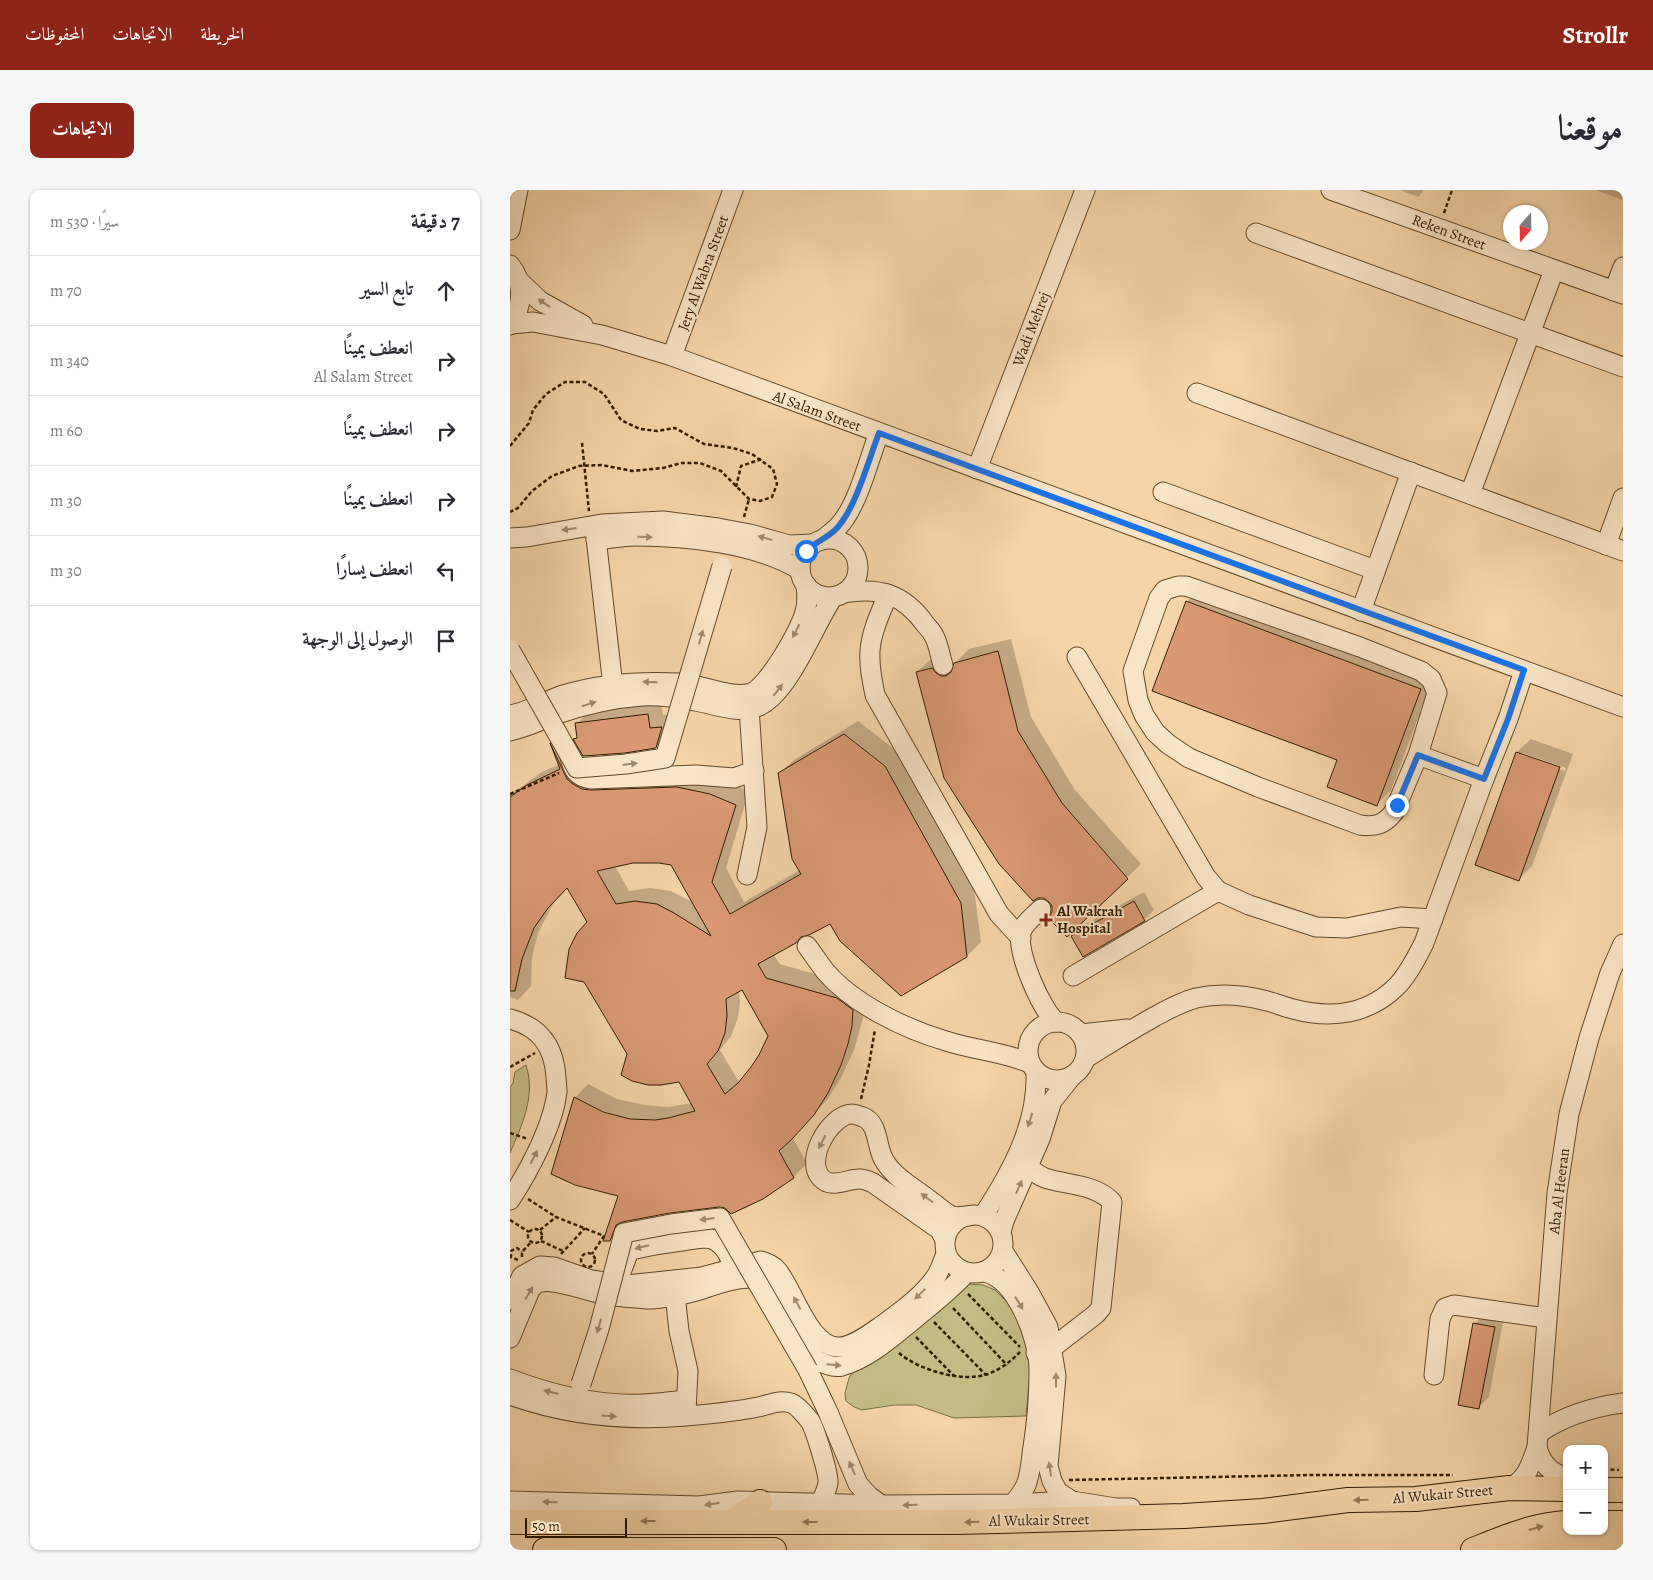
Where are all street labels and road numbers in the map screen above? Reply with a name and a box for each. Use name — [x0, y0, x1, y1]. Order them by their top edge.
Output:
street label: Reken Street — [1409, 209, 1489, 255]
street label: Jery Al Wabra Street — [673, 212, 733, 334]
street label: Wadi Mehrej — [1007, 289, 1054, 370]
street label: Al Salam Street — [769, 385, 864, 436]
street label: Aba Al Heeran — [1544, 1147, 1574, 1236]
street label: Al Wukair Street — [1391, 1480, 1494, 1508]
street label: Al Wukair Street — [988, 1509, 1089, 1531]

